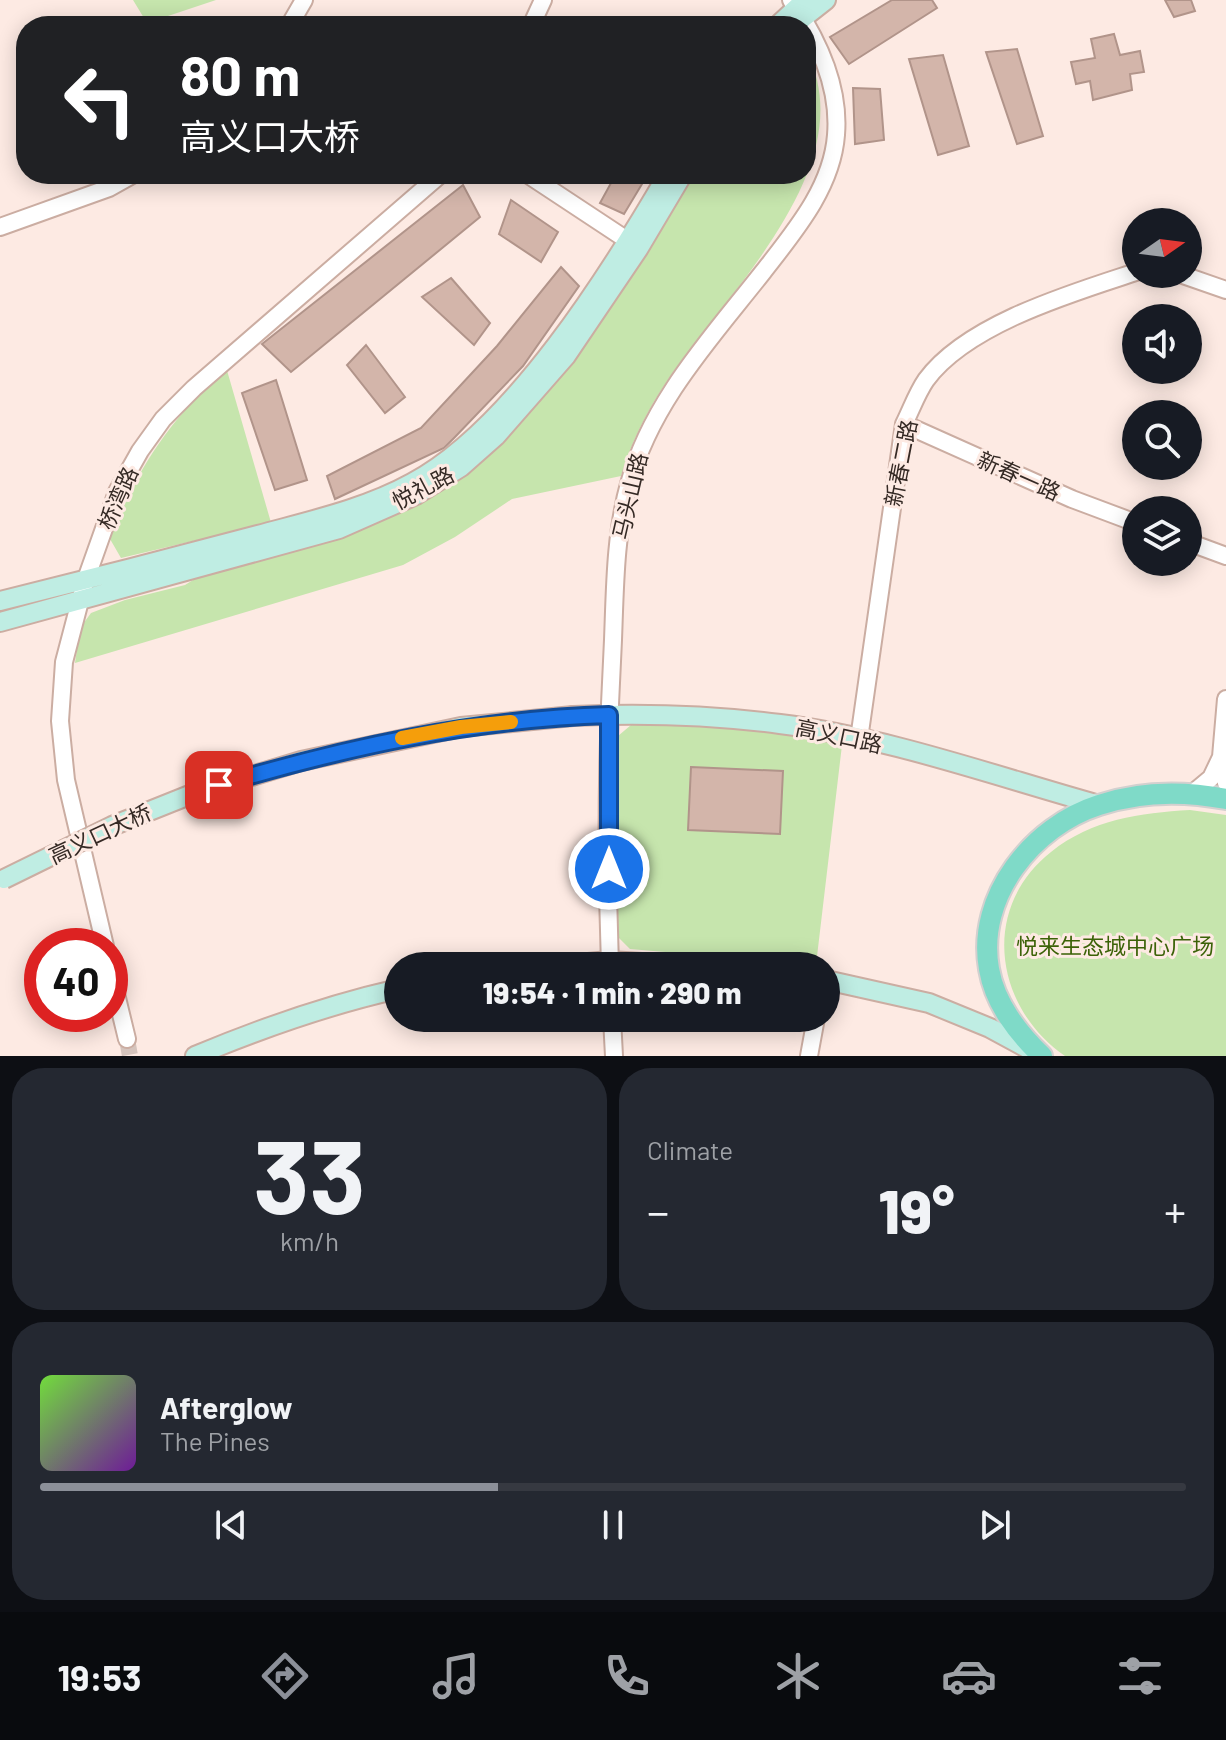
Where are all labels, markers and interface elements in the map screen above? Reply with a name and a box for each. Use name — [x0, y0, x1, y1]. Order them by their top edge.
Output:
text: 80 m — [180, 40, 300, 107]
icon: left — [48, 48, 152, 152]
text: 高义口大桥 — [180, 114, 360, 157]
north arrow — [1122, 208, 1202, 288]
map controls — [1122, 208, 1202, 576]
button: sound — [1122, 304, 1202, 384]
button: search — [1122, 400, 1202, 480]
street label: 新春二路 — [879, 417, 921, 508]
street label: 新春一路 — [974, 445, 1065, 505]
street label: 马头山路 — [606, 450, 652, 542]
street label: 悦礼路 — [387, 460, 458, 514]
street label: 桥湾路 — [92, 462, 142, 533]
button: layers — [1122, 496, 1202, 576]
street label: 高义口路 — [793, 713, 885, 757]
pin — [185, 751, 253, 819]
icon: arrive — [197, 763, 241, 807]
street label: 高义口大桥 — [44, 798, 155, 868]
position arrow — [567, 827, 651, 911]
speed limit sign: 40 — [24, 928, 128, 1032]
park label: 悦来生态城中心广场 — [1016, 932, 1214, 958]
text: 19:54 · 1 min · 290 m — [483, 974, 742, 1010]
text: 33 — [253, 1110, 366, 1235]
text: Climate — [647, 1134, 733, 1165]
text: 19° — [879, 1174, 954, 1246]
text: − — [647, 1184, 669, 1237]
text: + — [1164, 1184, 1186, 1237]
text: km/h — [280, 1225, 339, 1256]
text: Afterglow — [160, 1389, 293, 1425]
text: The Pines — [160, 1425, 270, 1456]
icon: previous — [209, 1503, 253, 1547]
icon: pause — [591, 1503, 635, 1547]
icon: next — [973, 1503, 1017, 1547]
icon: directions — [257, 1648, 313, 1704]
icon: music — [428, 1648, 484, 1704]
icon: phone — [599, 1648, 655, 1704]
icon: climate — [770, 1648, 826, 1704]
icon: car — [941, 1648, 997, 1704]
icon: filters — [1112, 1648, 1168, 1704]
text: 19:53 — [58, 1655, 141, 1698]

